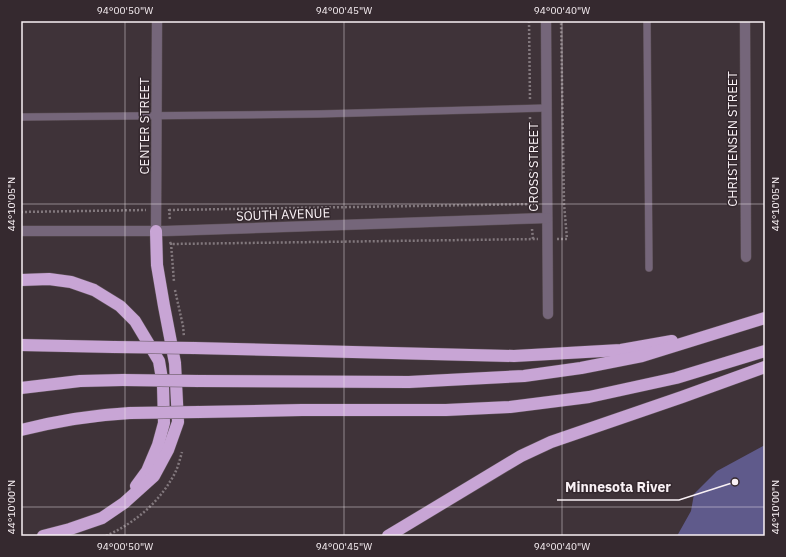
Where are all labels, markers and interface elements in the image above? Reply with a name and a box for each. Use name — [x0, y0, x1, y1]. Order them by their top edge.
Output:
text: 94°00'50"W — [97, 4, 153, 17]
text: 94°00'45"W — [316, 4, 372, 17]
text: 94°00'40"W — [534, 4, 590, 17]
street label: CHRISTENSEN STREET — [724, 71, 741, 207]
street label: CENTER STREET — [136, 77, 153, 174]
street label: CROSS STREET — [525, 122, 542, 212]
text: 44°10'05"N — [5, 177, 18, 231]
text: 44°10'05"N — [769, 177, 782, 231]
street label: SOUTH AVENUE — [236, 204, 330, 225]
callout: Minnesota River — [557, 474, 679, 500]
text: Minnesota River — [565, 478, 671, 496]
text: 44°10'00"N — [5, 480, 18, 534]
text: 44°10'00"N — [769, 480, 782, 534]
text: 94°00'50"W — [97, 540, 153, 553]
text: 94°00'45"W — [316, 540, 372, 553]
text: 94°00'40"W — [534, 540, 590, 553]

